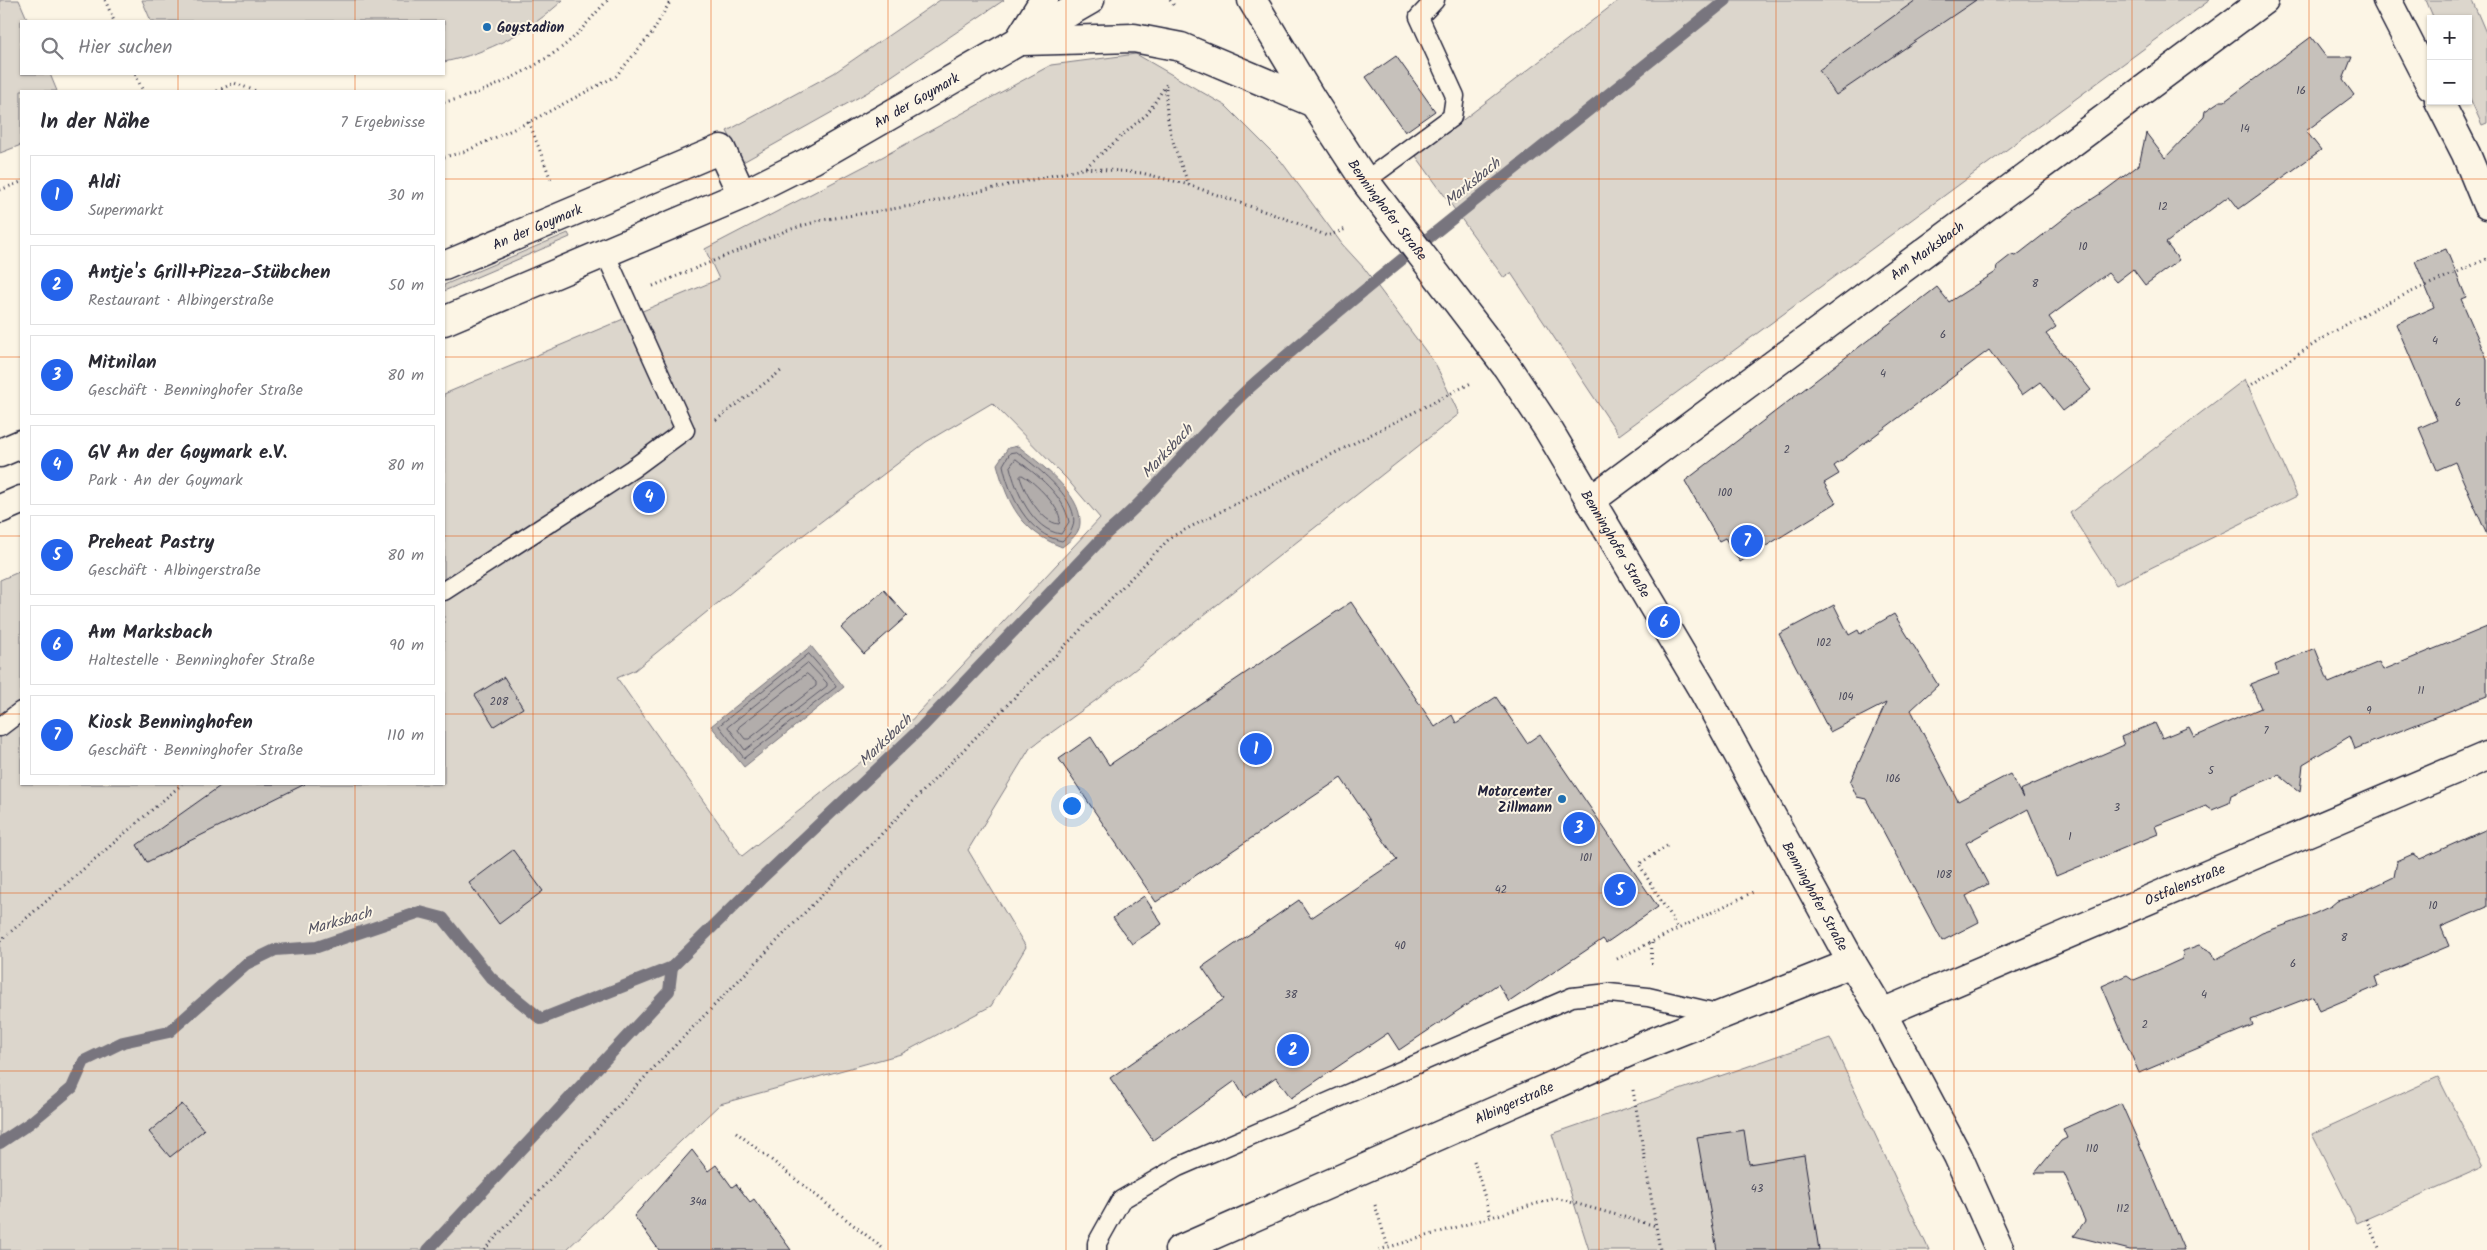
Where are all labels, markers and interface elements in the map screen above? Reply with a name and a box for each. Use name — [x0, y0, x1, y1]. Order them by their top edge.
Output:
map controls — [2427, 15, 2472, 105]
button: + — [2427, 15, 2472, 60]
place label: Goystadion — [497, 17, 565, 39]
search box — [20, 20, 445, 75]
marker: Goystadion — [481, 21, 493, 33]
text: Hier suchen — [78, 33, 172, 63]
icon: search — [38, 34, 66, 62]
button: − — [2427, 60, 2472, 105]
street label: An der Goymark — [870, 67, 964, 134]
house number: 16 — [2296, 82, 2306, 100]
text: In der Nähe — [40, 106, 150, 139]
text: 7 Ergebnisse — [340, 110, 425, 135]
house number: 14 — [2240, 120, 2250, 138]
water label: Marksbach — [1439, 151, 1508, 213]
street label: Benninghofer Straße — [1342, 155, 1433, 266]
text: Aldi — [88, 168, 120, 198]
text: 1 — [55, 183, 59, 208]
text: 30 m — [388, 183, 424, 208]
text: Supermarkt — [88, 198, 164, 223]
house number: 12 — [2158, 198, 2168, 216]
street label: An der Goymark — [489, 199, 586, 256]
street label: Am Marksbach — [1886, 216, 1969, 286]
house number: 10 — [2079, 238, 2088, 256]
text: Antje's Grill+Pizza-Stübchen — [88, 258, 330, 288]
text: 2 — [52, 273, 62, 298]
text: 50 m — [388, 273, 424, 298]
house number: 8 — [2032, 275, 2039, 293]
text: Restaurant · Albingerstraße — [88, 288, 274, 313]
house number: 6 — [1940, 326, 1946, 344]
house number: 4 — [2432, 332, 2438, 350]
text: Mitnilan — [88, 348, 157, 378]
text: 3 — [53, 363, 61, 388]
text: 80 m — [387, 363, 424, 388]
house number: 4 — [1880, 365, 1886, 383]
text: Geschäft · Benninghofer Straße — [88, 378, 303, 403]
house number: 6 — [2455, 394, 2461, 412]
water label: Marksbach — [1136, 418, 1201, 484]
text: GV An der Goymark e.V. — [88, 438, 287, 468]
house number: 2 — [1784, 441, 1790, 459]
text: 4 — [53, 453, 61, 478]
text: 80 m — [387, 453, 424, 478]
text: Park · An der Goymark — [88, 468, 243, 493]
pin: 4 — [633, 478, 665, 516]
house number: 100 — [1718, 484, 1733, 502]
street label: Benninghofer Straße — [1575, 486, 1656, 603]
pin: 7 — [1731, 522, 1763, 560]
text: Preheat Pastry — [88, 528, 214, 558]
text: 5 — [53, 543, 61, 568]
text: 80 m — [387, 543, 424, 568]
text: Geschäft · Albingerstraße — [88, 558, 261, 583]
pin: 6 — [1648, 603, 1680, 641]
text: Am Marksbach — [88, 618, 212, 648]
text: 6 — [53, 633, 61, 658]
text: 90 m — [389, 633, 424, 658]
house number: 102 — [1816, 634, 1832, 652]
text: Haltestelle · Benninghofer Straße — [88, 648, 315, 673]
house number: 11 — [2418, 682, 2424, 700]
house number: 104 — [1838, 688, 1854, 706]
house number: 208 — [490, 693, 509, 711]
house number: 9 — [2366, 702, 2372, 720]
water label: Marksbach — [853, 707, 919, 773]
text: Kiosk Benninghofen — [88, 708, 253, 738]
house number: 7 — [2263, 722, 2269, 740]
text: 7 — [53, 723, 61, 748]
text: 110 m — [387, 723, 424, 748]
pin: 1 — [1240, 730, 1272, 768]
text: Geschäft · Benninghofer Straße — [88, 738, 303, 763]
house number: 5 — [2208, 762, 2215, 780]
house number: 106 — [1885, 770, 1901, 788]
place label: Motorcenter Zillmann — [1478, 781, 1553, 819]
your location — [1059, 793, 1085, 819]
marker: Motorcenter Zillmann — [1556, 793, 1568, 805]
house number: 3 — [2114, 799, 2120, 817]
pin: 3 — [1563, 809, 1595, 847]
house number: 1 — [2068, 828, 2072, 846]
street label: Benninghofer Straße — [1776, 838, 1854, 956]
house number: 101 — [1580, 849, 1592, 867]
street label: Ostfalenstraße — [2141, 858, 2230, 912]
house number: 108 — [1936, 866, 1952, 884]
pin: 5 — [1604, 871, 1636, 909]
house number: 42 — [1495, 881, 1507, 899]
house number: 10 — [2429, 897, 2438, 915]
water label: Marksbach — [304, 901, 377, 943]
house number: 8 — [2341, 929, 2348, 947]
house number: 40 — [1394, 937, 1406, 955]
house number: 6 — [2290, 955, 2296, 973]
house number: 38 — [1285, 986, 1298, 1004]
house number: 4 — [2201, 986, 2207, 1004]
house number: 2 — [2142, 1016, 2148, 1034]
pin: 2 — [1277, 1031, 1309, 1069]
street label: Albingerstraße — [1471, 1076, 1558, 1131]
house number: 110 — [2086, 1140, 2099, 1158]
house number: 43 — [1751, 1180, 1763, 1198]
house number: 34a — [689, 1193, 707, 1211]
house number: 112 — [2116, 1200, 2130, 1218]

